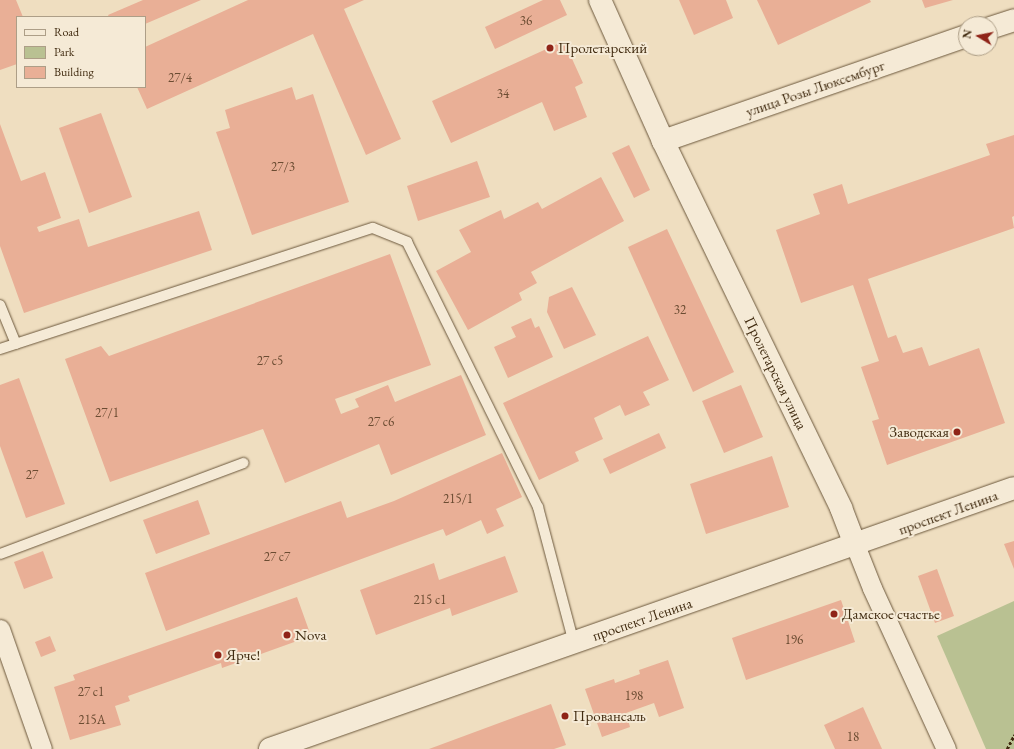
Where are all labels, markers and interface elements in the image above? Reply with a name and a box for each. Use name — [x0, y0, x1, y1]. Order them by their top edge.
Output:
house number: 36 — [520, 13, 532, 29]
legend — [16, 16, 146, 88]
north arrow — [958, 16, 998, 56]
text: Road — [54, 24, 79, 40]
text: N — [960, 28, 975, 40]
place label: Пролетарский — [558, 39, 647, 57]
marker: Пролетарский — [545, 43, 555, 53]
text: Park — [54, 44, 74, 60]
street label: улица Розы Люксембург — [743, 56, 887, 120]
text: Building — [54, 64, 94, 80]
house number: 27/4 — [168, 70, 192, 86]
house number: 34 — [497, 86, 509, 102]
house number: 27/3 — [271, 159, 295, 175]
house number: 32 — [674, 302, 686, 318]
street label: Пролетарская улица — [741, 313, 811, 433]
house number: 27 с5 — [257, 353, 283, 369]
house number: 27/1 — [95, 405, 119, 421]
house number: 27 с6 — [368, 414, 394, 430]
place label: Заводская — [890, 423, 949, 441]
marker: Заводская — [952, 427, 962, 437]
house number: 27 — [26, 467, 38, 483]
street label: проспект Ленина — [896, 486, 1000, 538]
house number: 215/1 — [443, 491, 473, 507]
house number: 27 с7 — [264, 549, 290, 565]
house number: 215 с1 — [414, 592, 446, 608]
street label: проспект Ленина — [590, 593, 694, 645]
place label: Дамское счастье — [842, 605, 940, 623]
marker: Дамское счастье — [829, 609, 839, 619]
place label: Nova — [295, 626, 326, 644]
marker: Nova — [282, 630, 292, 640]
house number: 196 — [785, 632, 803, 648]
place label: Ярче! — [226, 646, 260, 664]
marker: Ярче! — [213, 650, 223, 660]
house number: 27 с1 — [78, 684, 104, 700]
house number: 198 — [625, 688, 643, 704]
place label: Провансаль — [573, 707, 646, 725]
marker: Провансаль — [560, 711, 570, 721]
house number: 215А — [78, 712, 106, 728]
house number: 18 — [847, 729, 859, 745]

